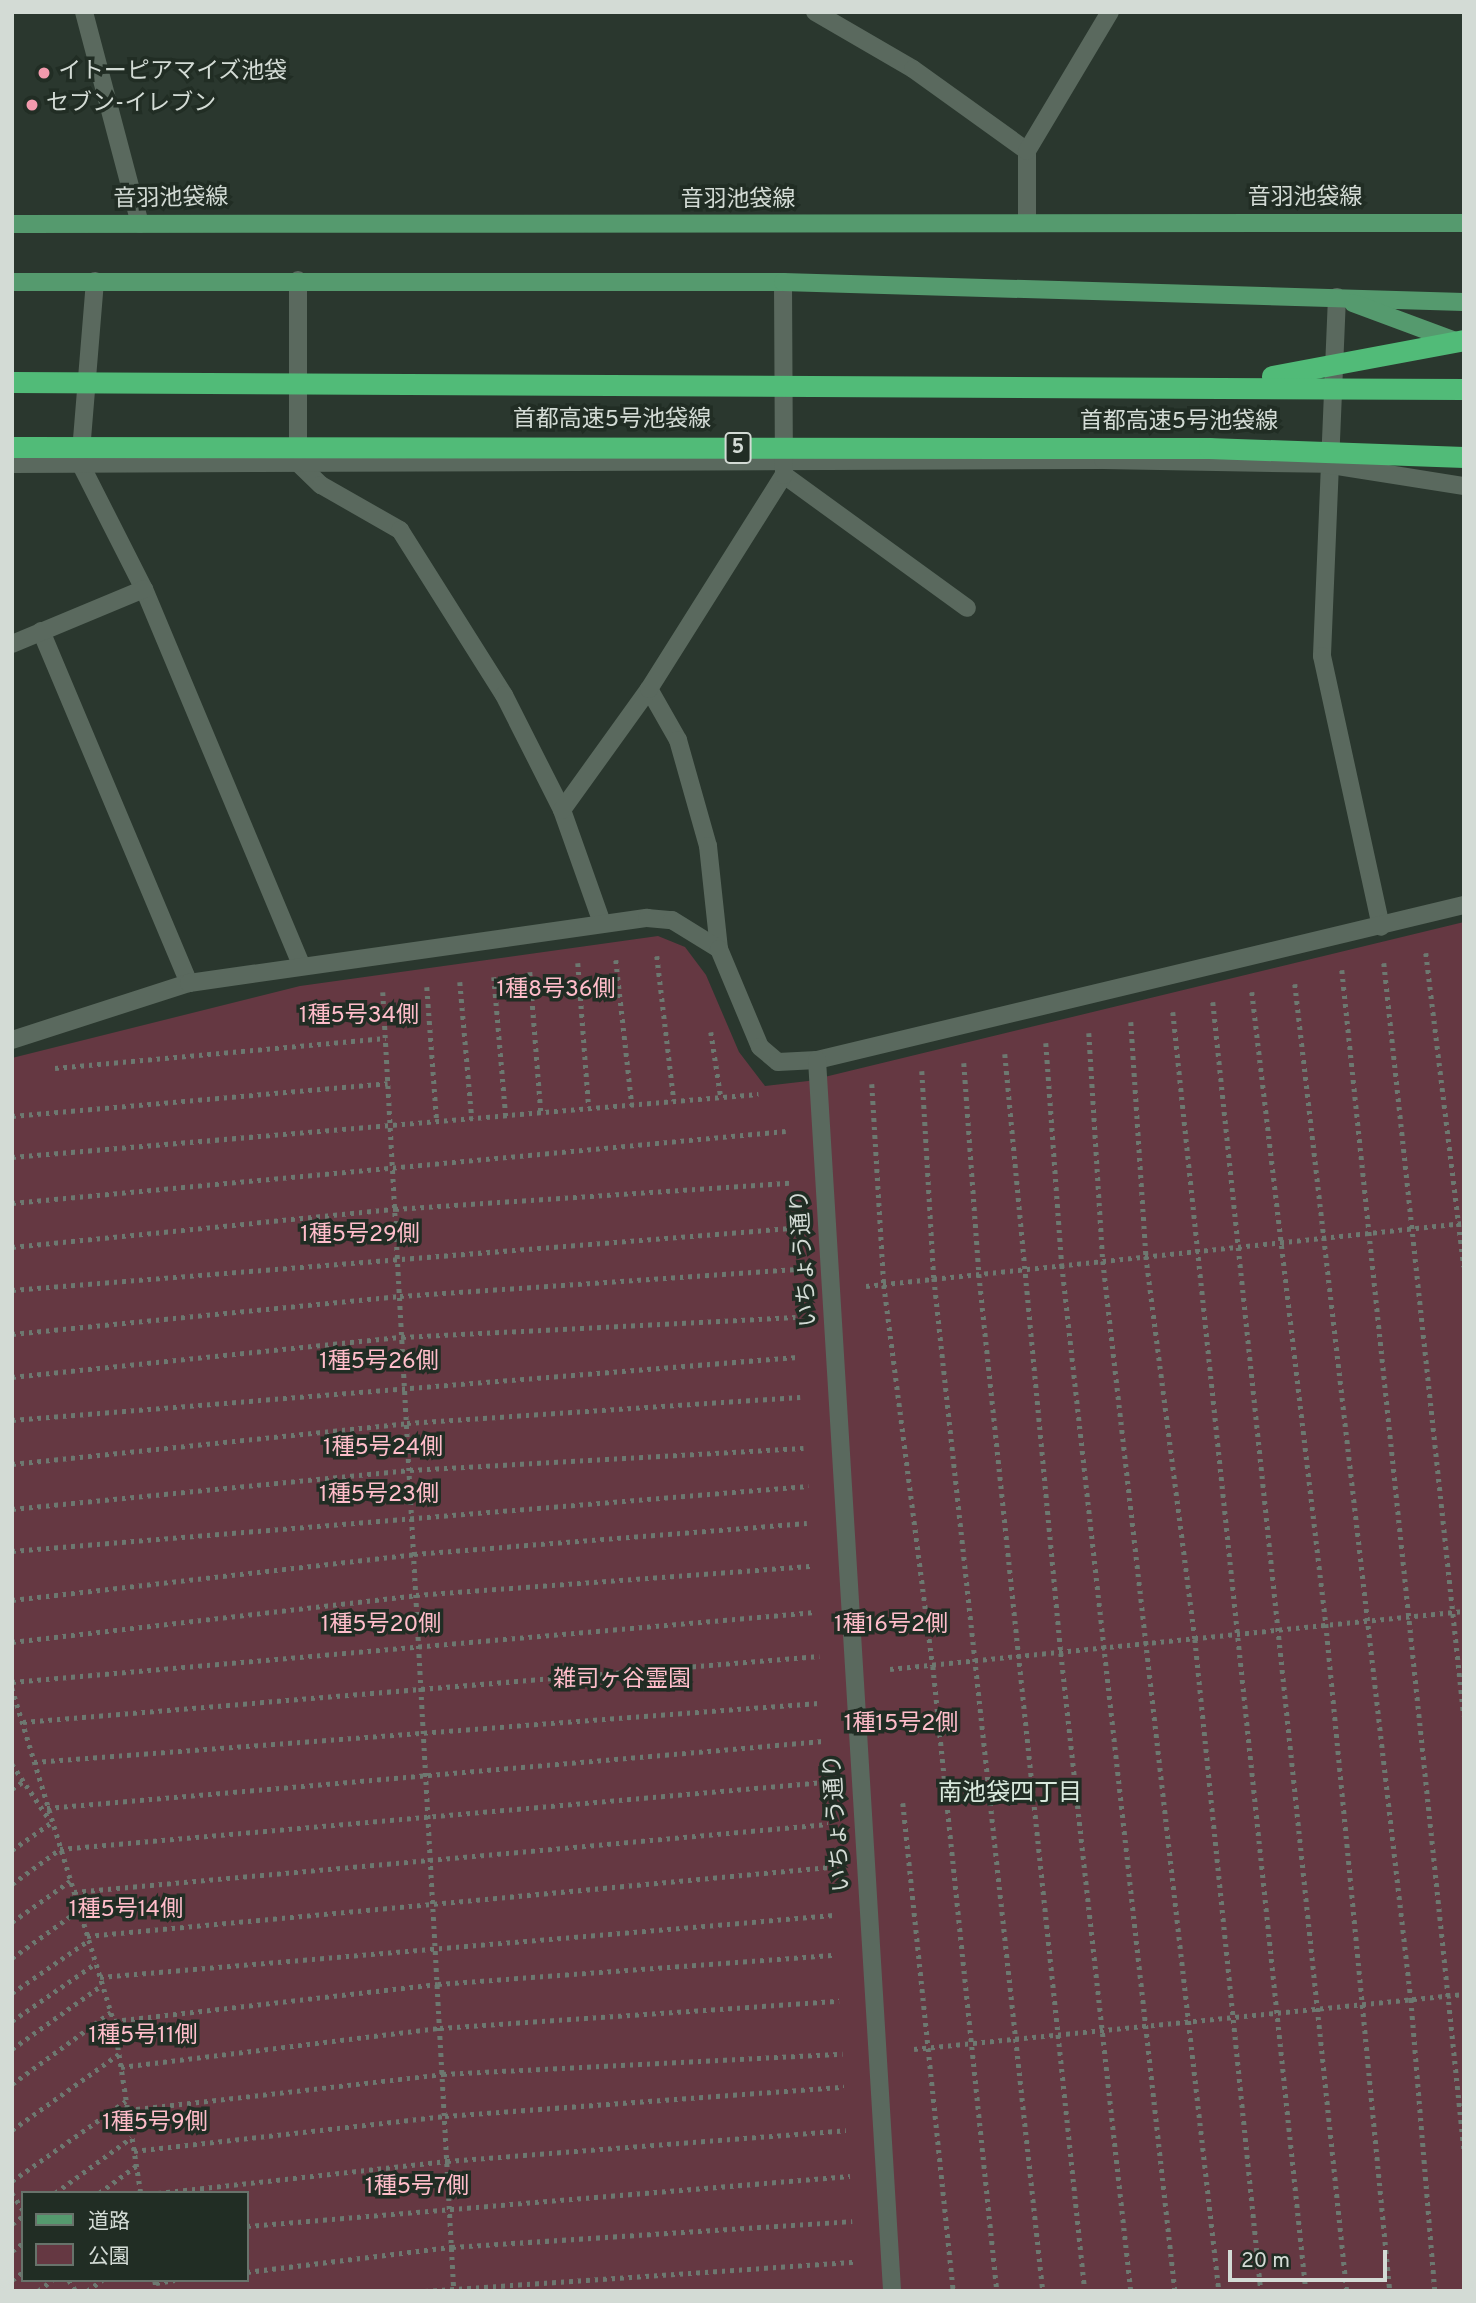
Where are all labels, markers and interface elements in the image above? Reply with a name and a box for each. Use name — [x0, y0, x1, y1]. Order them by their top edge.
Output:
place label: イトーピアマイズ池袋 — [58, 59, 288, 87]
marker: イトーピアマイズ池袋 — [36, 65, 52, 81]
place label: セブン-イレブン — [46, 91, 216, 119]
marker: セブン-イレブン — [24, 97, 40, 113]
street label: 音羽池袋線 — [113, 185, 229, 215]
street label: 音羽池袋線 — [1248, 185, 1362, 213]
street label: 音羽池袋線 — [681, 187, 795, 215]
street label: 首都高速5号池袋線 — [513, 407, 711, 435]
street label: 首都高速5号池袋線 — [1080, 409, 1278, 437]
road number: 5 — [724, 430, 752, 466]
park label: 1種8号36側 — [496, 977, 616, 1005]
park label: 1種5号34側 — [299, 1003, 419, 1031]
street label: いちょう通り — [787, 1188, 825, 1328]
park label: 1種5号29側 — [300, 1222, 420, 1250]
park label: 1種5号26側 — [319, 1349, 439, 1377]
park label: 1種5号24側 — [323, 1435, 443, 1463]
park label: 1種5号23側 — [319, 1482, 439, 1510]
park label: 1種5号20側 — [321, 1612, 441, 1640]
park label: 1種16号2側 — [834, 1612, 948, 1640]
park label: 雑司ヶ谷霊園 — [553, 1667, 691, 1695]
park label: 1種15号2側 — [844, 1711, 958, 1739]
street label: いちょう通り — [820, 1753, 858, 1893]
district label: 南池袋四丁目 — [938, 1781, 1082, 1809]
park label: 1種5号14側 — [69, 1897, 183, 1925]
park label: 1種5号11側 — [88, 2023, 198, 2051]
park label: 1種5号9側 — [102, 2110, 208, 2138]
park label: 1種5号7側 — [365, 2174, 469, 2202]
legend — [21, 2191, 248, 2282]
text: 道路 — [88, 2209, 130, 2236]
scale bar — [1231, 2236, 1390, 2280]
text: 公園 — [88, 2244, 130, 2271]
text: 20 m — [1241, 2248, 1290, 2275]

